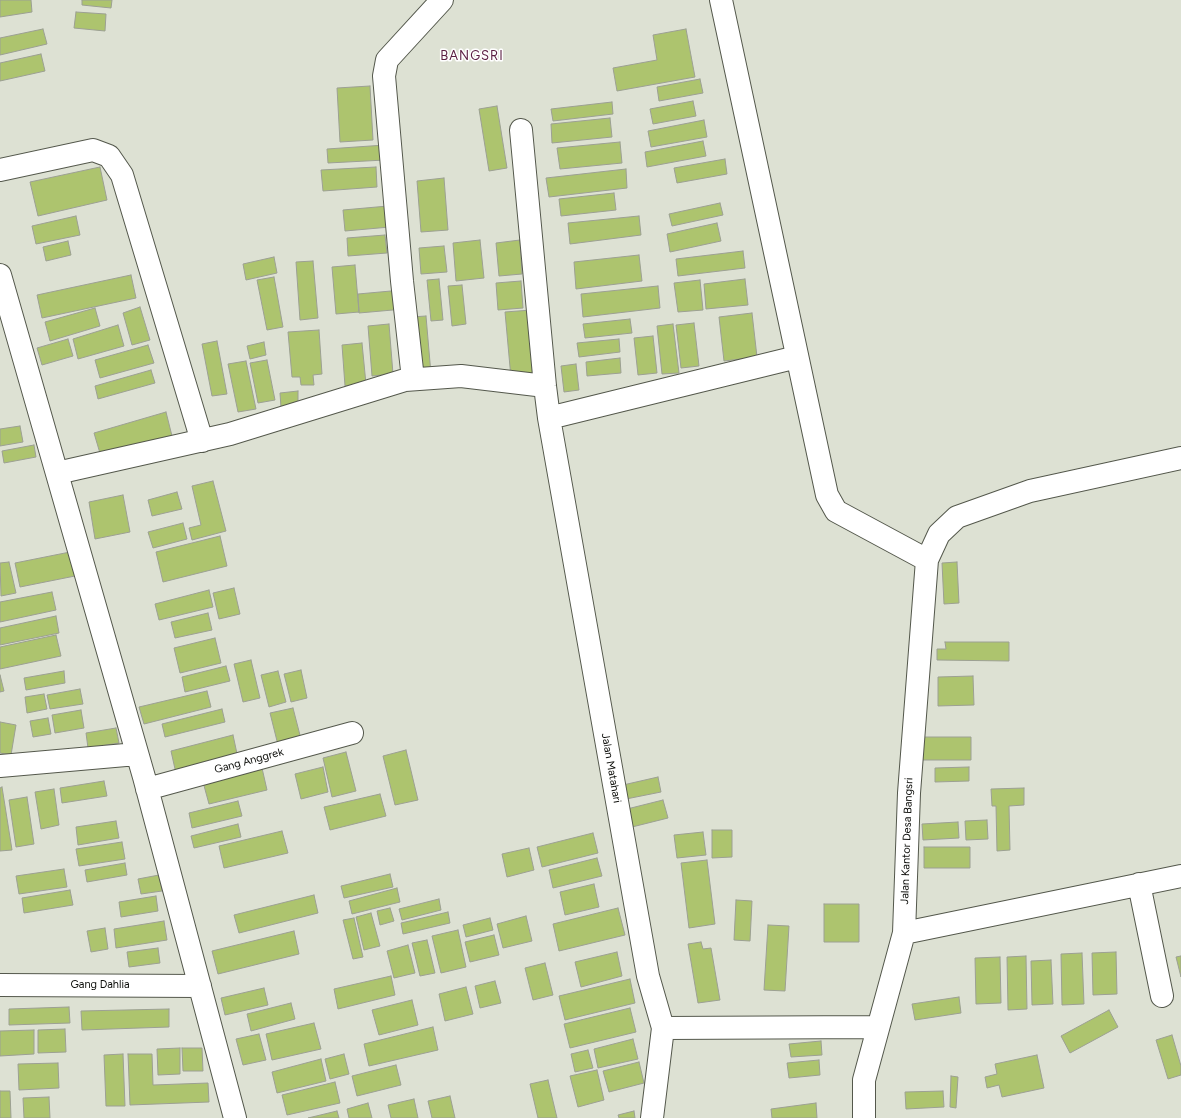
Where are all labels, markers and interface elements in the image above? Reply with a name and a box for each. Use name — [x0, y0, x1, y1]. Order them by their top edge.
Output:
district label: BANGSRI — [440, 48, 504, 64]
street label: Jalan Matahari — [598, 732, 624, 804]
street label: Gang Anggrek — [213, 745, 285, 777]
street label: Jalan Kantor Desa Bangsri — [898, 777, 916, 905]
street label: Gang Dahlia — [70, 978, 130, 992]

